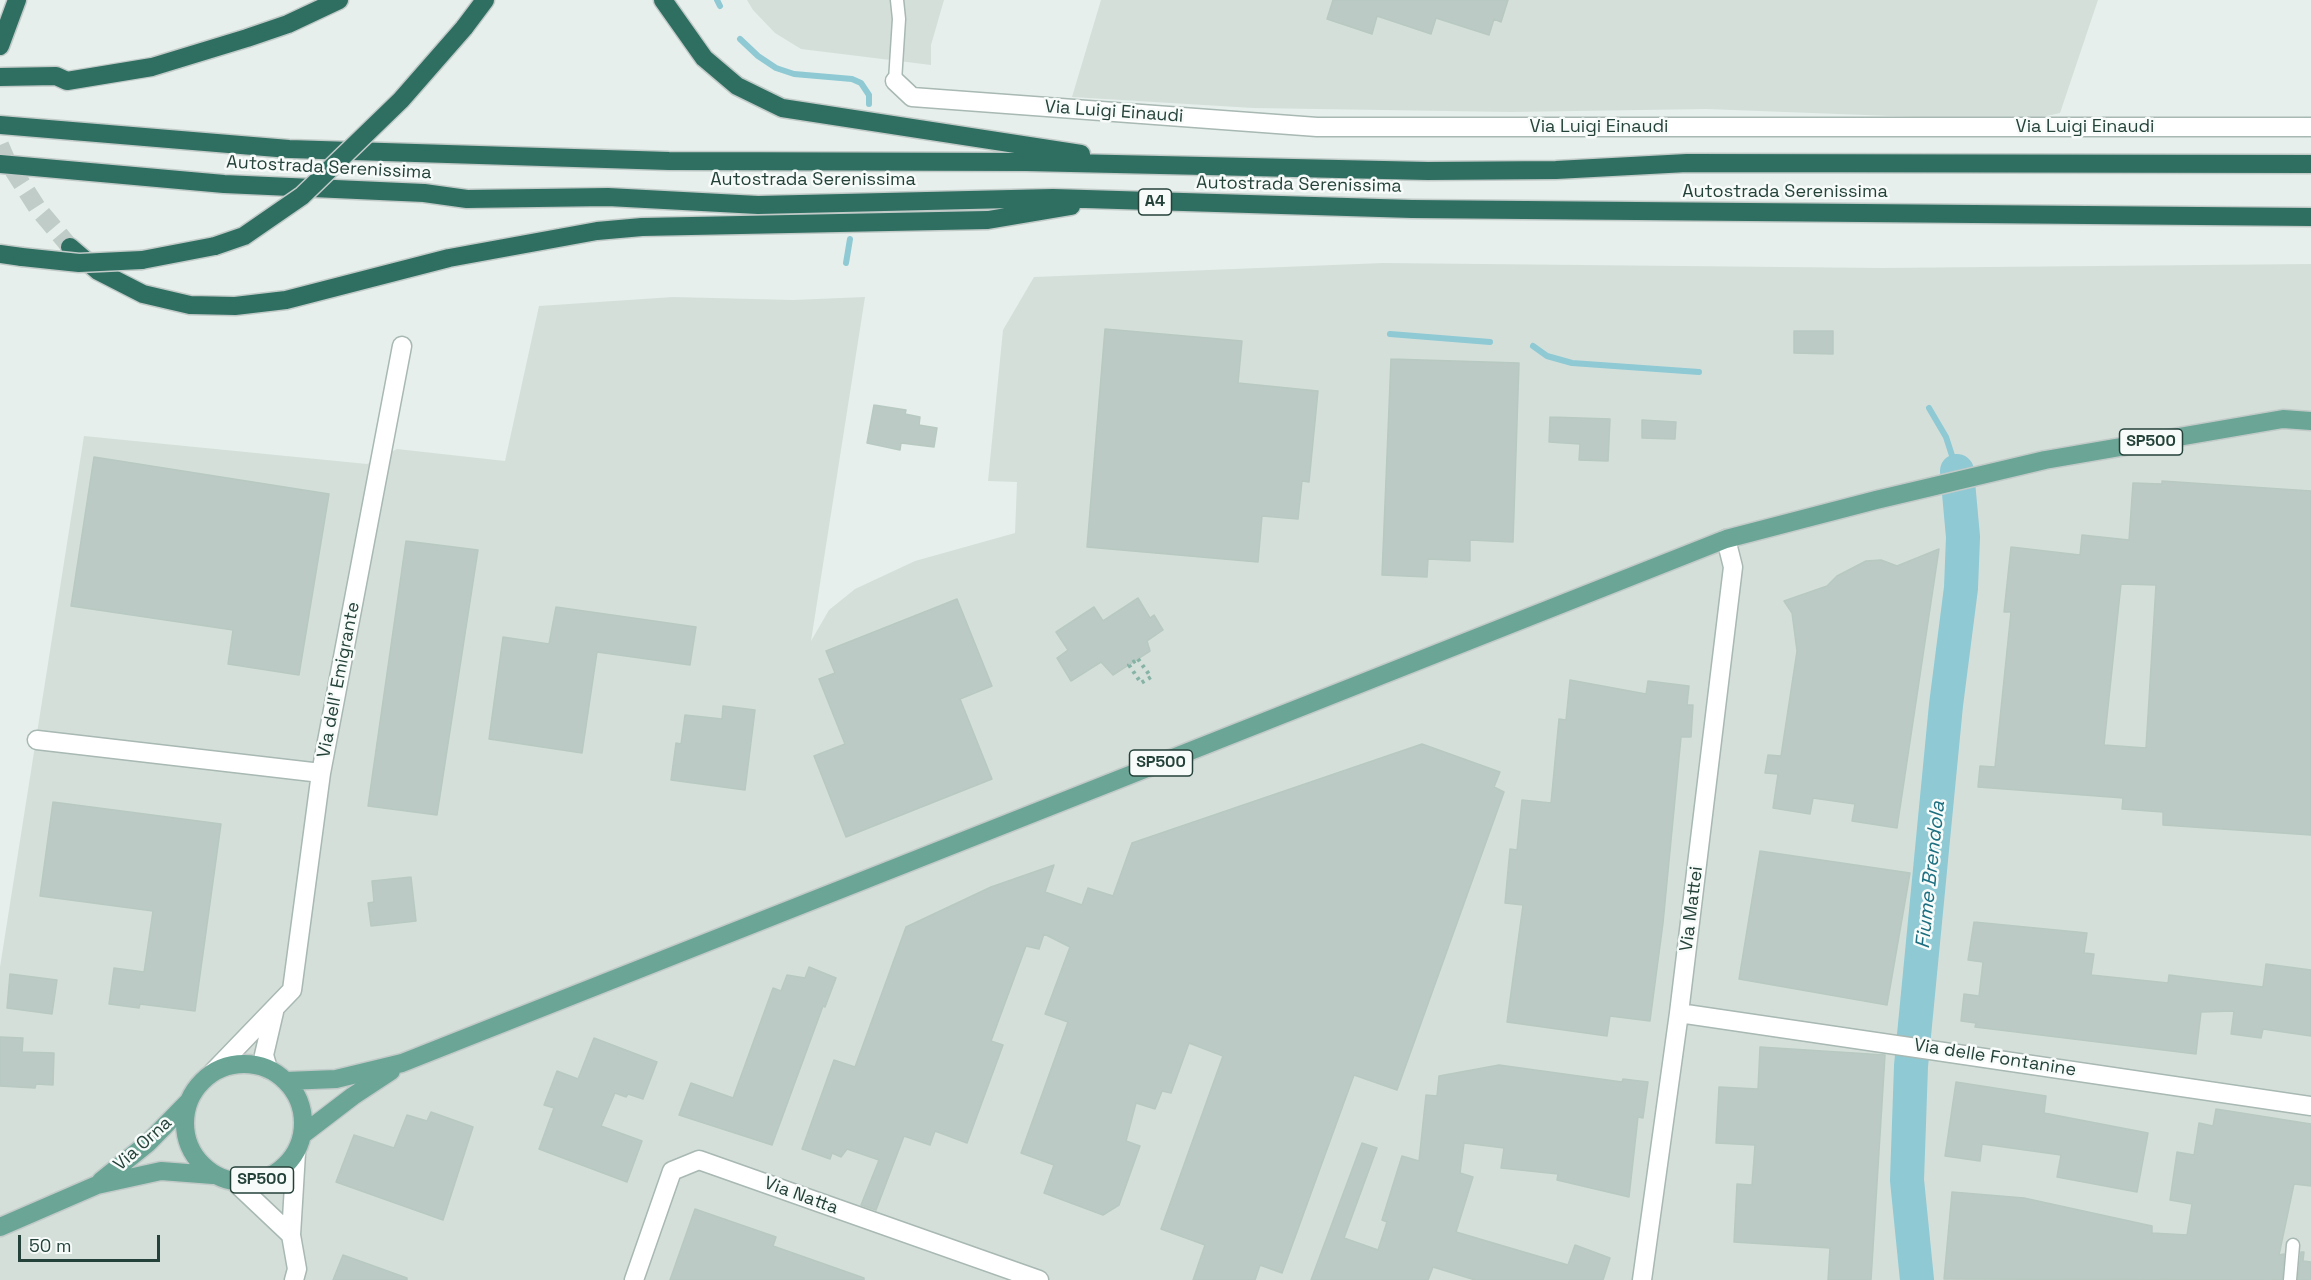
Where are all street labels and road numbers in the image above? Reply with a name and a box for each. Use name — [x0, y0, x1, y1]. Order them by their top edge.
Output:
street label: Via Luigi Einaudi — [1044, 96, 1184, 128]
street label: Via Luigi Einaudi — [1529, 116, 1669, 138]
street label: Via Luigi Einaudi — [2015, 116, 2155, 138]
street label: Autostrada Serenissima — [226, 152, 432, 184]
street label: Autostrada Serenissima — [710, 169, 916, 191]
street label: Autostrada Serenissima — [1196, 172, 1402, 198]
street label: Autostrada Serenissima — [1682, 181, 1888, 203]
road number: A4 — [1138, 189, 1172, 215]
road number: SP500 — [2120, 429, 2182, 455]
street label: Via dell' Emigrante — [313, 600, 365, 760]
road number: SP500 — [1130, 750, 1192, 776]
street label: Via Mattei — [1676, 865, 1708, 953]
street label: Via delle Fontanine — [1912, 1034, 2078, 1082]
street label: Via Orna — [109, 1112, 177, 1176]
road number: SP500 — [230, 1167, 294, 1193]
street label: Via Natta — [761, 1173, 841, 1219]

